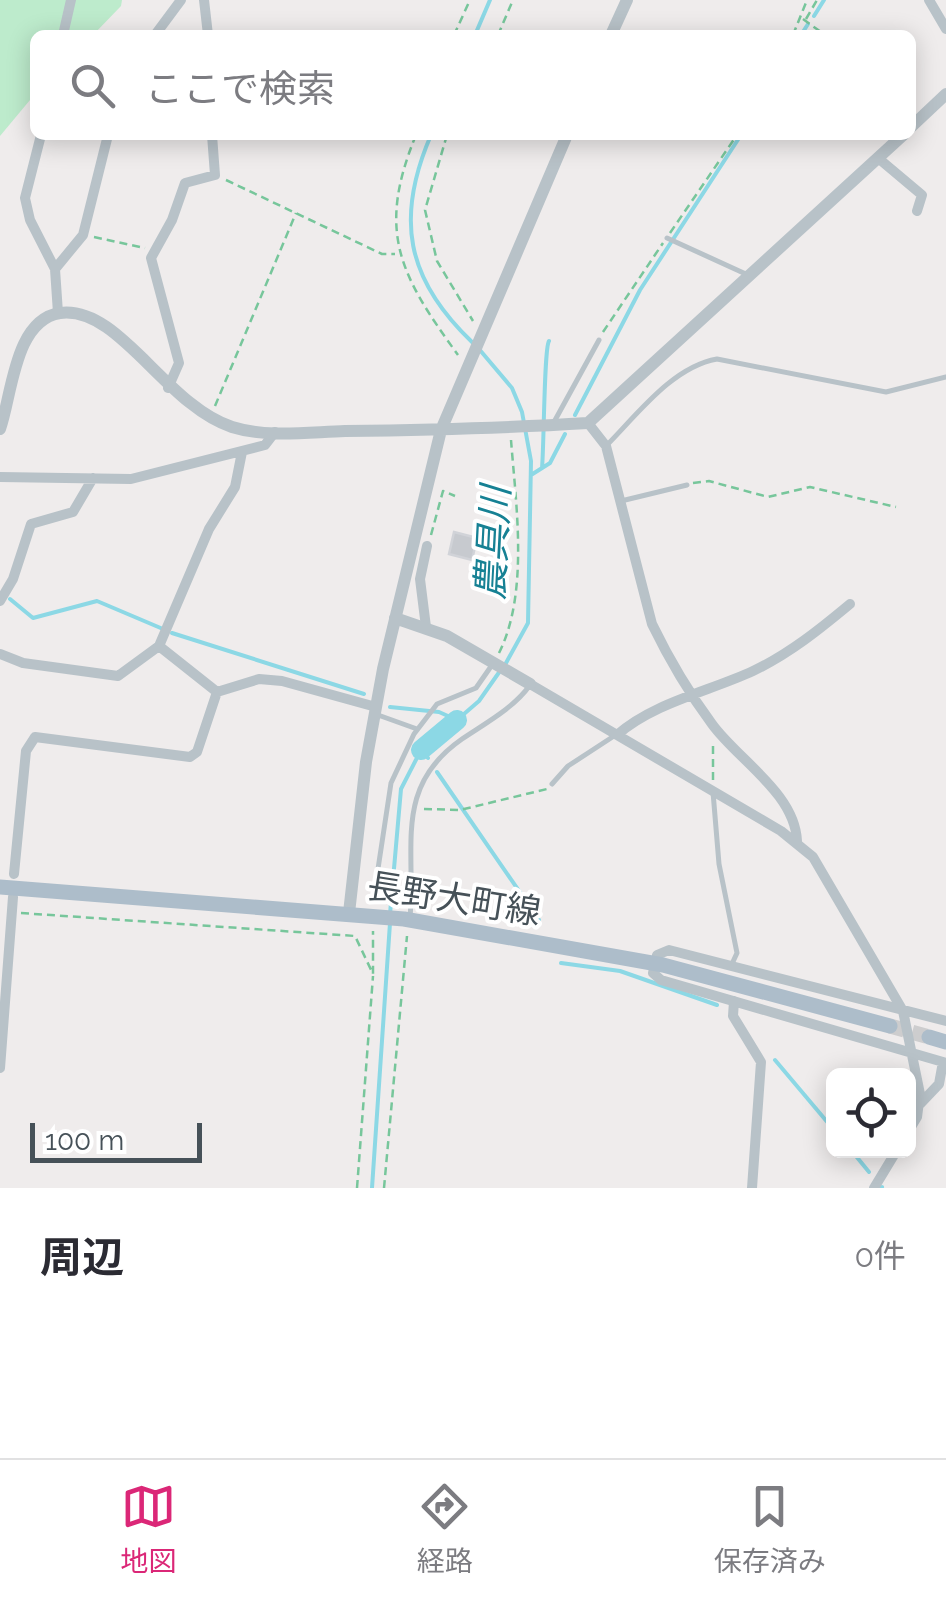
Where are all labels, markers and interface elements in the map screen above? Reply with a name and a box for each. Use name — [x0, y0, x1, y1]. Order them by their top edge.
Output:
search box — [30, 30, 916, 140]
icon: search — [65, 58, 120, 113]
text: ここで検索 — [145, 66, 335, 111]
water label: 農具川 — [467, 481, 518, 601]
street label: 長野大町線 — [364, 865, 544, 932]
map controls — [826, 1068, 916, 1158]
button: locate — [826, 1068, 916, 1158]
scale bar — [30, 1118, 202, 1162]
text: 100 m — [45, 1124, 124, 1157]
text: 周辺 — [40, 1233, 124, 1282]
text: 0件 — [854, 1237, 906, 1274]
tab: 地図 — [120, 1479, 176, 1579]
tab: 経路 — [417, 1479, 473, 1579]
tab: 保存済み — [714, 1479, 826, 1579]

